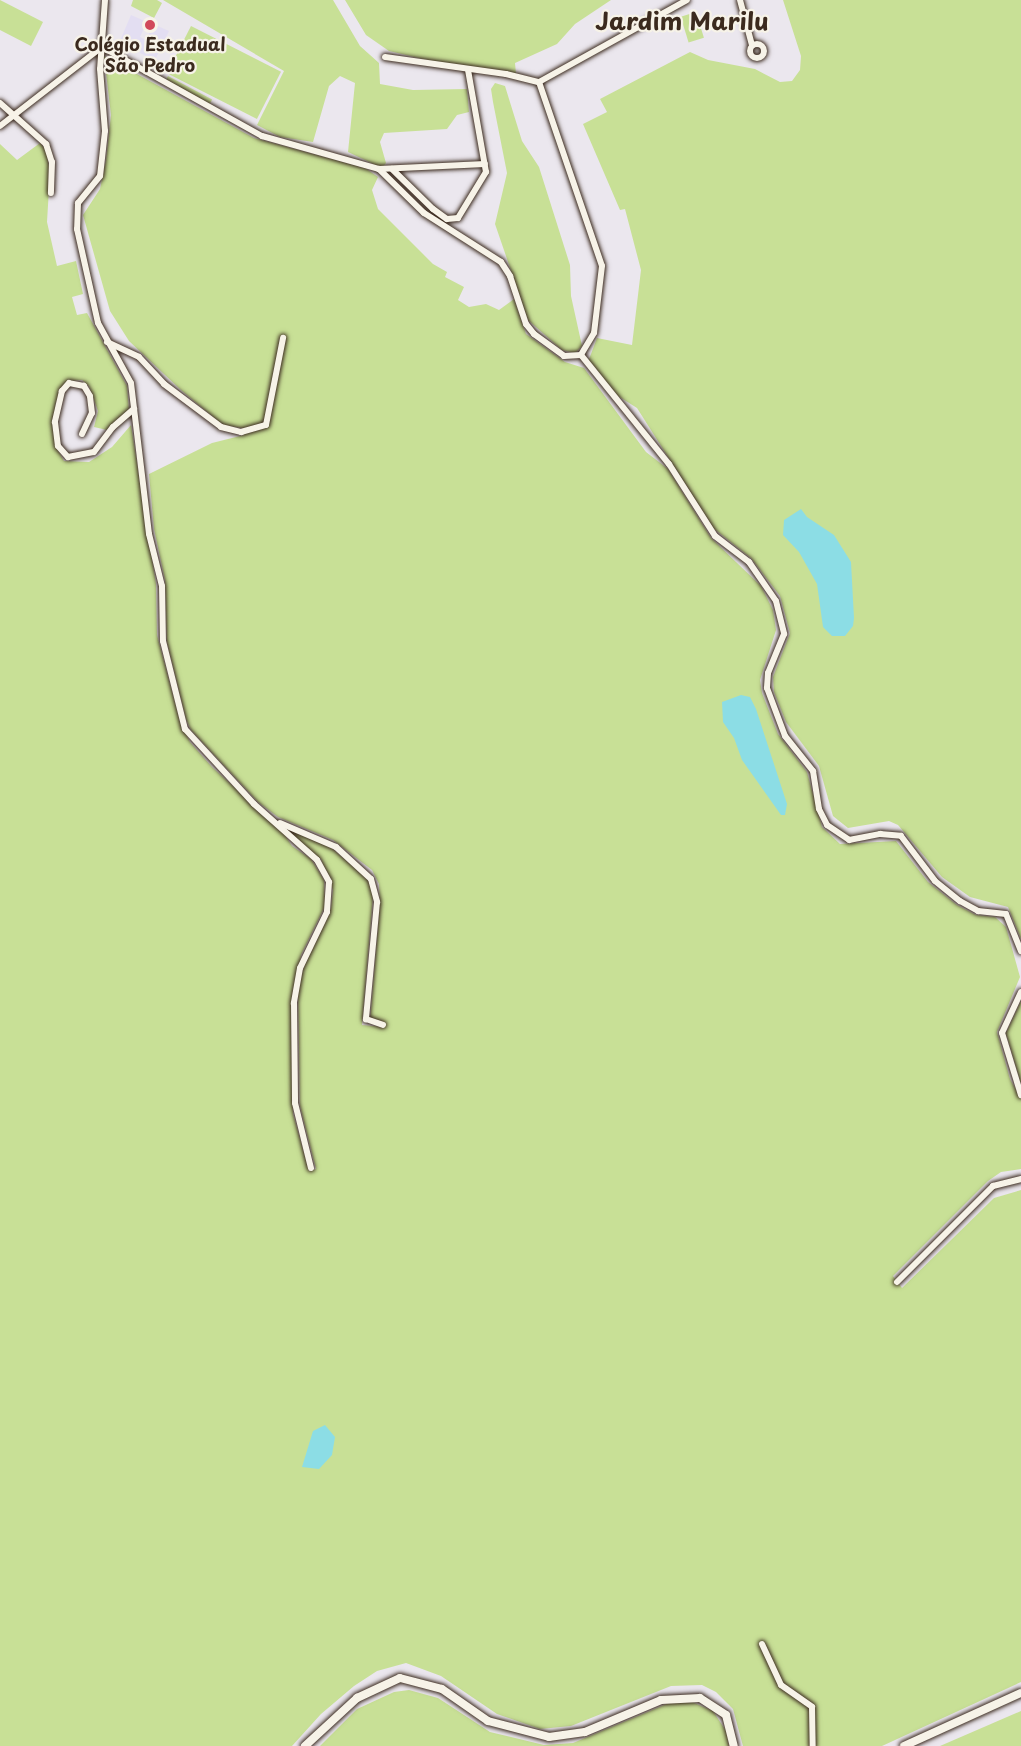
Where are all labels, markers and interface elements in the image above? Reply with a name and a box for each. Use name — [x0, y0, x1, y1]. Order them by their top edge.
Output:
district label: Jardim Marilu — [595, 7, 769, 35]
marker: Colégio Estadual São Pedro — [143, 18, 157, 32]
place label: Colégio Estadual São Pedro — [74, 34, 226, 76]

